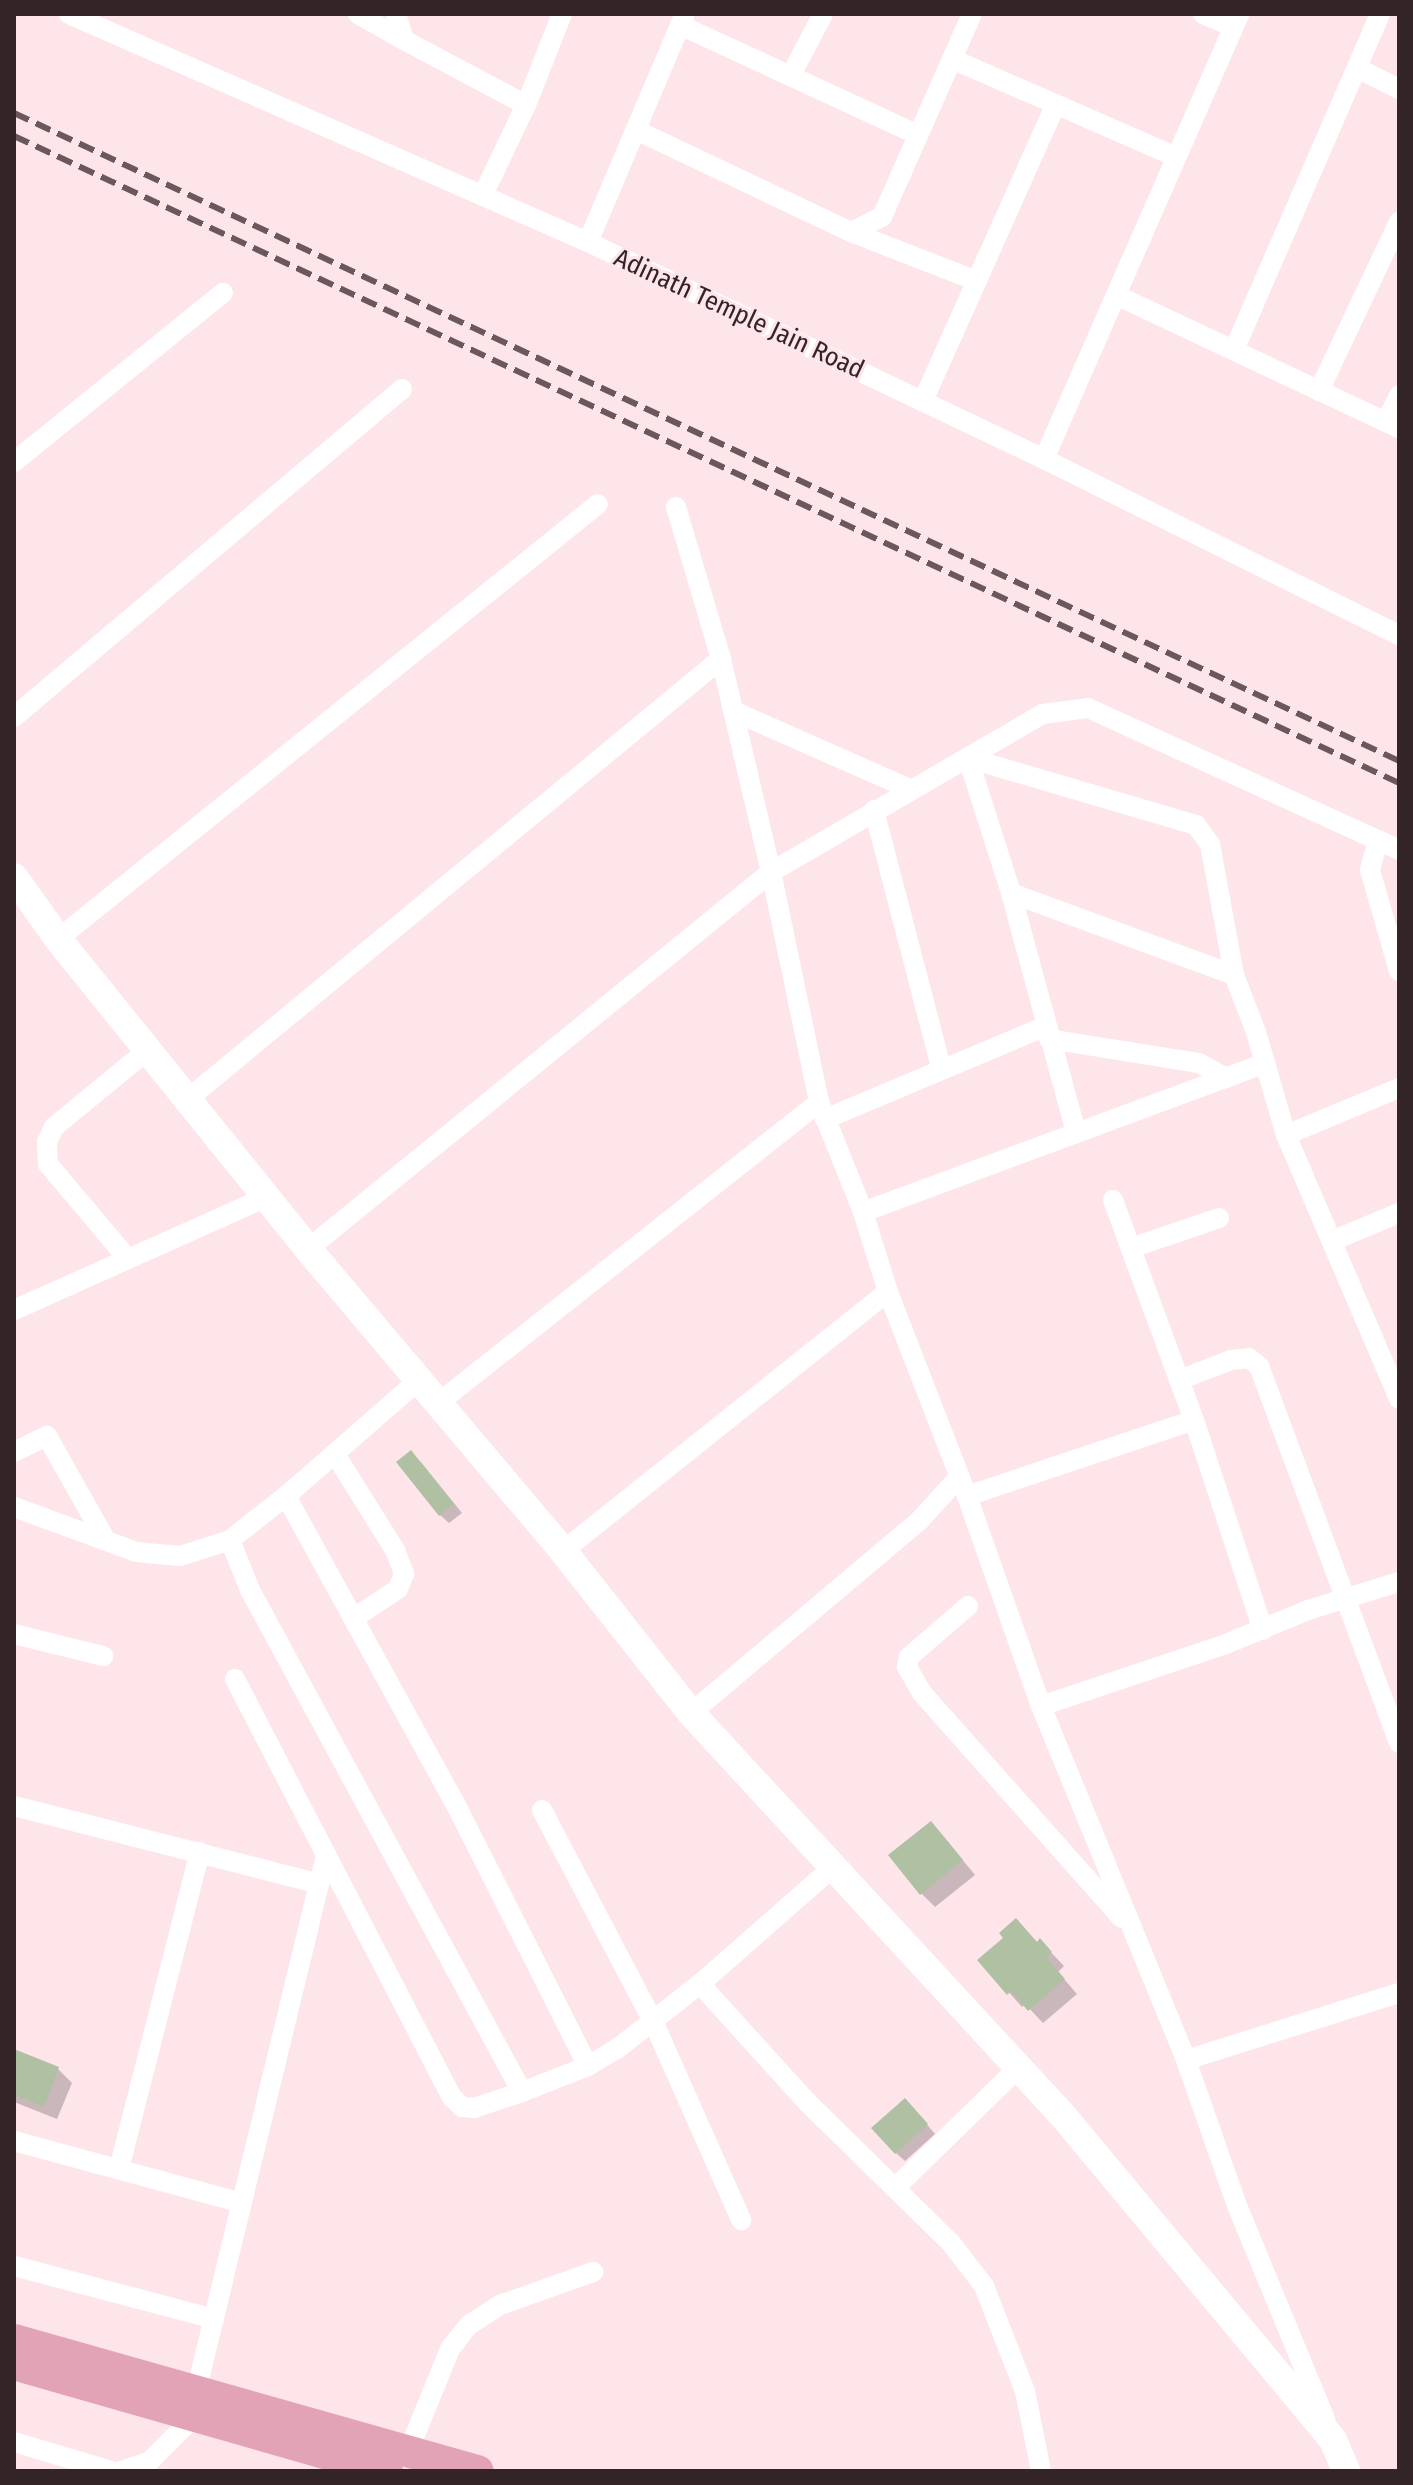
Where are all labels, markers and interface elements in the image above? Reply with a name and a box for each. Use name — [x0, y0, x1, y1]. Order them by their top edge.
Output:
street label: Adinath Temple Jain Road — [609, 242, 869, 386]

